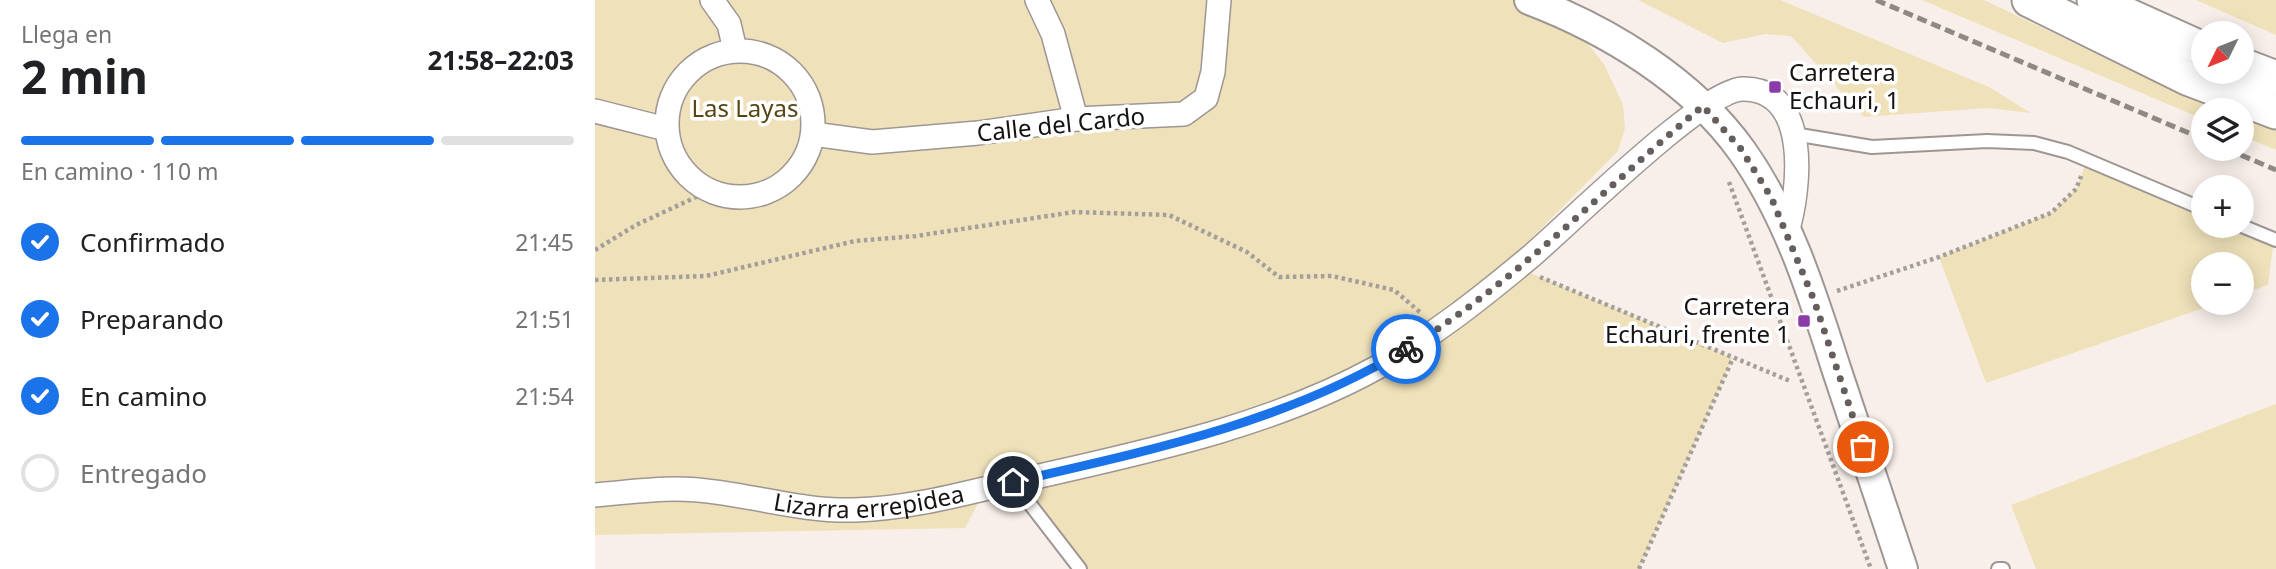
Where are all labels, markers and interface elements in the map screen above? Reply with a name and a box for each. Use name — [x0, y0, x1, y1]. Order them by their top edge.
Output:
text: Llega en — [21, 18, 112, 50]
north arrow — [2191, 21, 2254, 84]
map controls — [2191, 21, 2254, 315]
text: 21:58–22:03 — [427, 42, 574, 78]
text: 2 min — [21, 45, 148, 107]
place label: Carretera Echauri, 1 — [1789, 55, 1900, 116]
marker: Carretera Echauri, 1 — [1767, 79, 1783, 95]
park label: Las Layas — [691, 91, 799, 124]
street label: Calle del Cardo — [975, 98, 1147, 149]
button: layers — [2191, 98, 2254, 161]
text: En camino · 110 m — [21, 155, 219, 187]
button: + — [2191, 175, 2254, 238]
icon: check — [21, 223, 59, 261]
text: Confirmado — [80, 224, 225, 260]
text: 21:45 — [515, 226, 574, 258]
button: − — [2191, 252, 2254, 315]
place label: Carretera Echauri, frente 1 — [1605, 289, 1790, 350]
icon: check — [21, 300, 59, 338]
text: Preparando — [80, 301, 224, 337]
text: 21:51 — [515, 303, 574, 335]
marker: Carretera Echauri, frente 1 — [1796, 313, 1812, 329]
courier — [1371, 314, 1441, 384]
icon: bike — [1387, 330, 1425, 368]
icon: check — [21, 377, 59, 415]
text: En camino — [80, 378, 207, 414]
text: 21:54 — [515, 380, 574, 412]
pin — [1833, 417, 1893, 477]
icon: bag — [1844, 428, 1882, 466]
pin — [983, 452, 1043, 512]
text: Entregado — [80, 455, 207, 491]
icon: home — [994, 463, 1032, 501]
street label: Lizarra errepidea — [771, 476, 967, 525]

